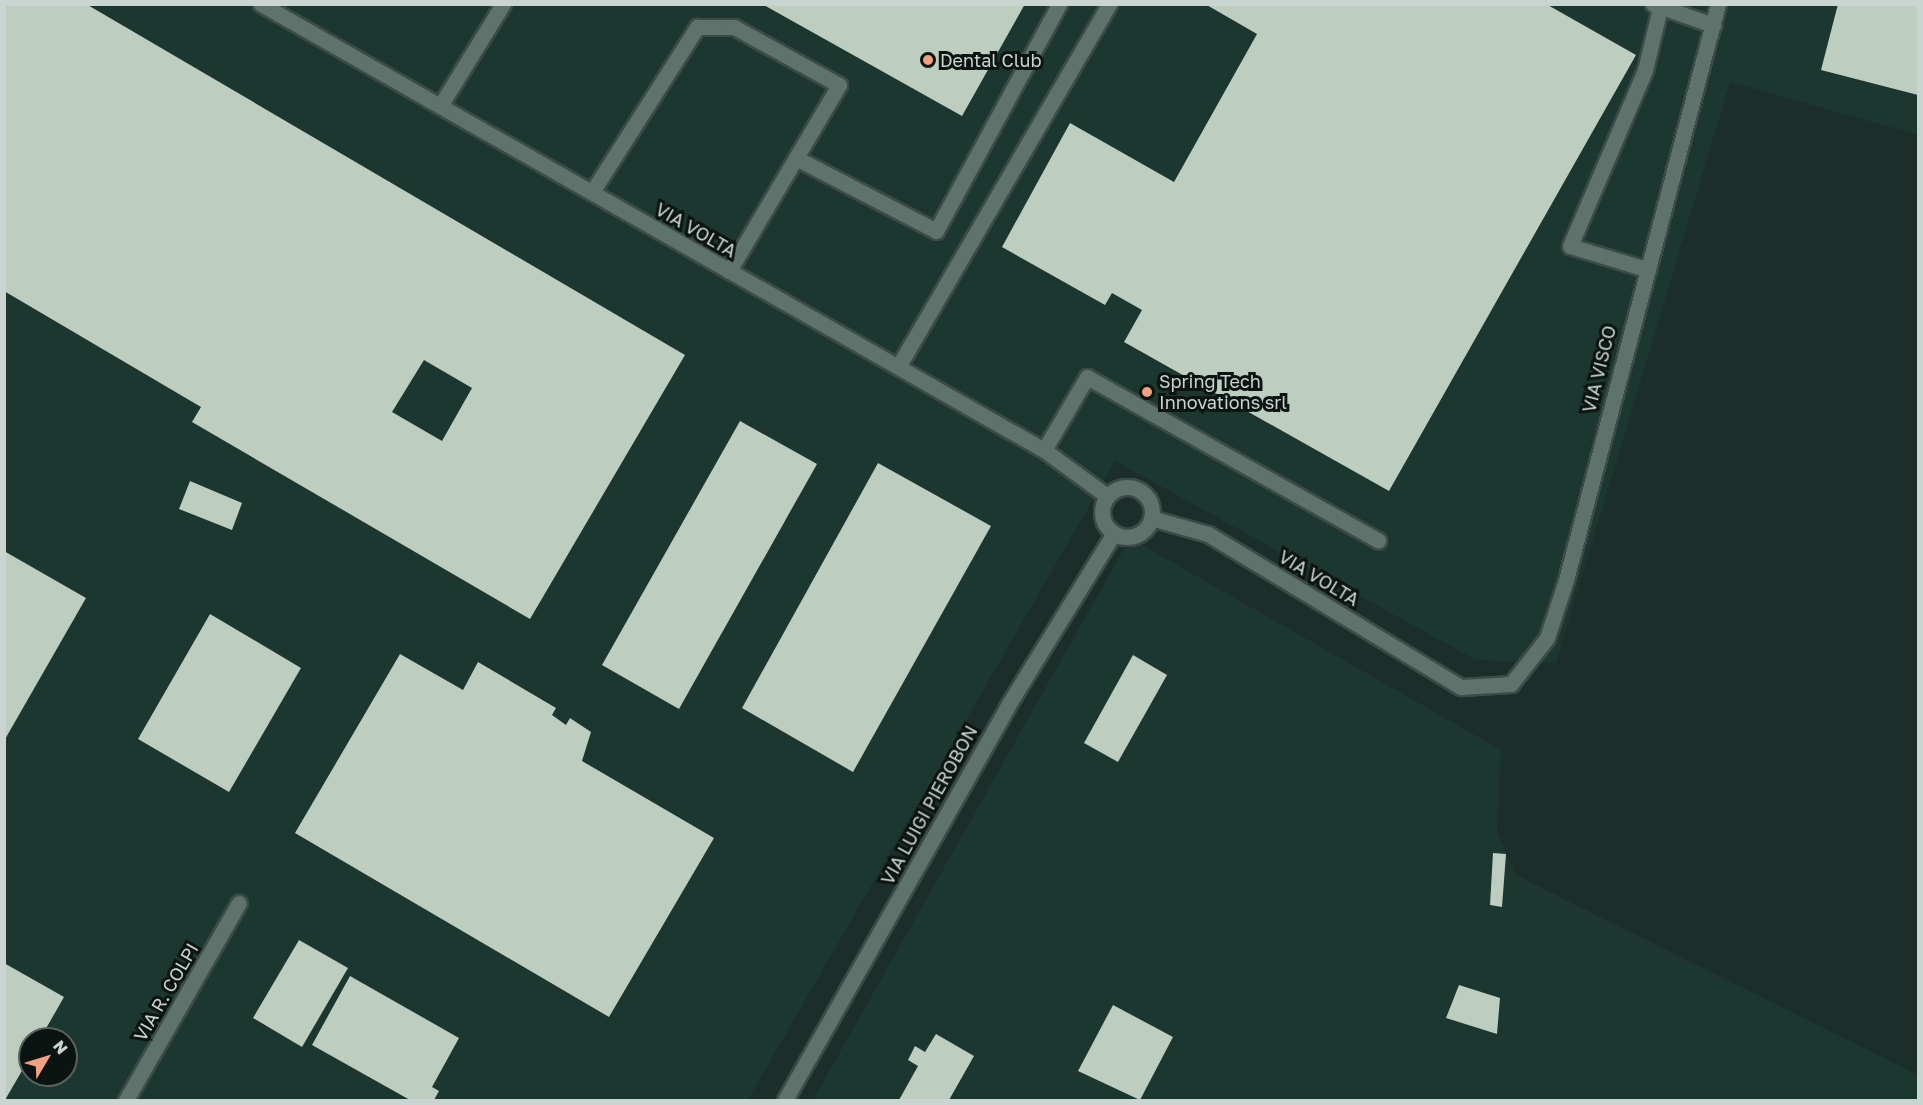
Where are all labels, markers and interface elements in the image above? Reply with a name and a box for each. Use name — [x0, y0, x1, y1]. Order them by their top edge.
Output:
place label: Dental Club — [940, 49, 1042, 71]
marker: Dental Club — [921, 53, 935, 67]
street label: VIA VOLTA — [652, 198, 740, 262]
street label: VIA VISCO — [1578, 323, 1620, 415]
place label: Spring Tech Innovations srl — [1159, 371, 1287, 413]
marker: Spring Tech Innovations srl — [1140, 385, 1154, 399]
street label: VIA VOLTA — [1275, 546, 1363, 610]
street label: VIA LUIGI PIEROBON — [876, 722, 982, 888]
street label: VIA R. COLPI — [129, 939, 203, 1045]
north arrow — [18, 1027, 78, 1087]
text: N — [49, 1036, 72, 1058]

